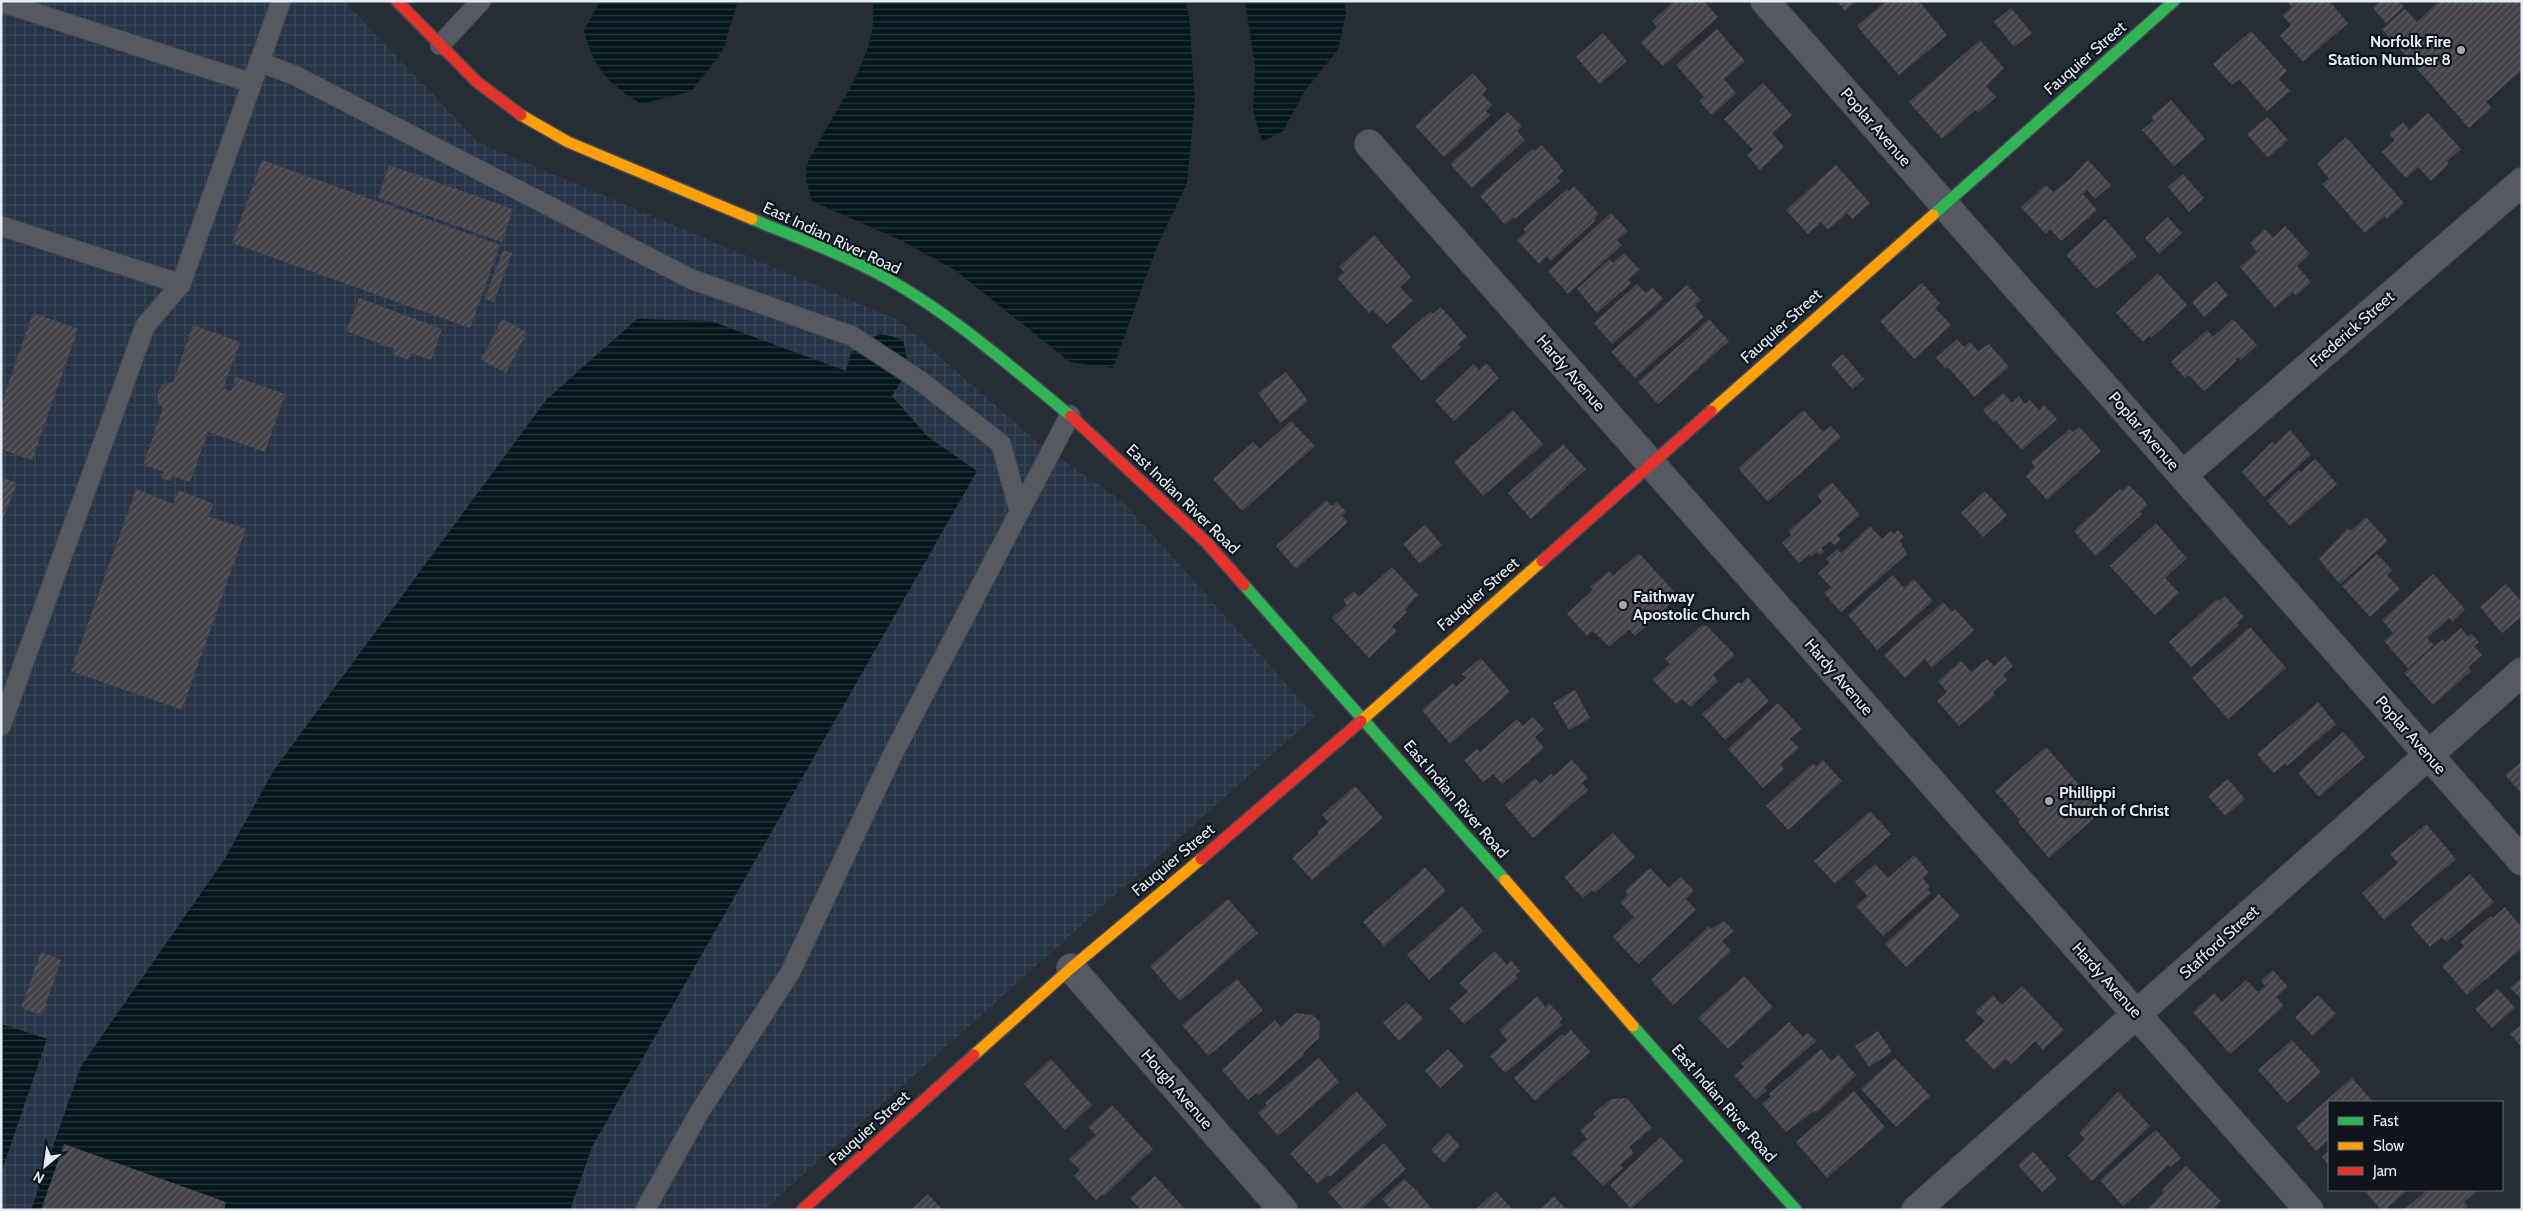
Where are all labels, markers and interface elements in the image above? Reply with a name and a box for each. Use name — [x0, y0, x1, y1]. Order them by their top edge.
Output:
street label: Fauquier Street — [2040, 17, 2130, 99]
place label: Norfolk Fire Station Number 8 — [2328, 32, 2451, 69]
marker: Norfolk Fire Station Number 8 — [2455, 44, 2467, 56]
street label: Poplar Avenue — [1837, 84, 1915, 170]
street label: East Indian River Road — [760, 198, 904, 278]
street label: Fauquier Street — [1737, 284, 1826, 367]
street label: Frederick Street — [2306, 287, 2398, 371]
street label: Hardy Avenue — [1533, 331, 1609, 415]
street label: Poplar Avenue — [2105, 388, 2183, 474]
street label: East Indian River Road — [1123, 440, 1243, 558]
street label: Fauquier Street — [1433, 553, 1523, 635]
place label: Faithway Apostolic Church — [1633, 587, 1750, 624]
marker: Faithway Apostolic Church — [1617, 599, 1629, 611]
street label: Hardy Avenue — [1801, 635, 1877, 719]
street label: Poplar Avenue — [2372, 692, 2450, 778]
street label: East Indian River Road — [1400, 736, 1512, 862]
place label: Phillippi Church of Christ — [2059, 783, 2170, 820]
marker: Phillippi Church of Christ — [2043, 795, 2055, 807]
street label: Fauquier Street — [1128, 819, 1219, 900]
street label: Stafford Street — [2176, 901, 2263, 982]
street label: Hardy Avenue — [2068, 938, 2146, 1022]
street label: East Indian River Road — [1668, 1040, 1780, 1166]
street label: Hough Avenue — [1137, 1045, 1217, 1133]
street label: Fauquier Street — [825, 1086, 914, 1169]
legend — [2328, 1101, 2503, 1191]
text: Fast — [2373, 1112, 2398, 1130]
text: Slow — [2373, 1137, 2404, 1155]
north arrow — [20, 1141, 70, 1191]
text: Jam — [2372, 1162, 2397, 1180]
text: N — [30, 1167, 47, 1188]

